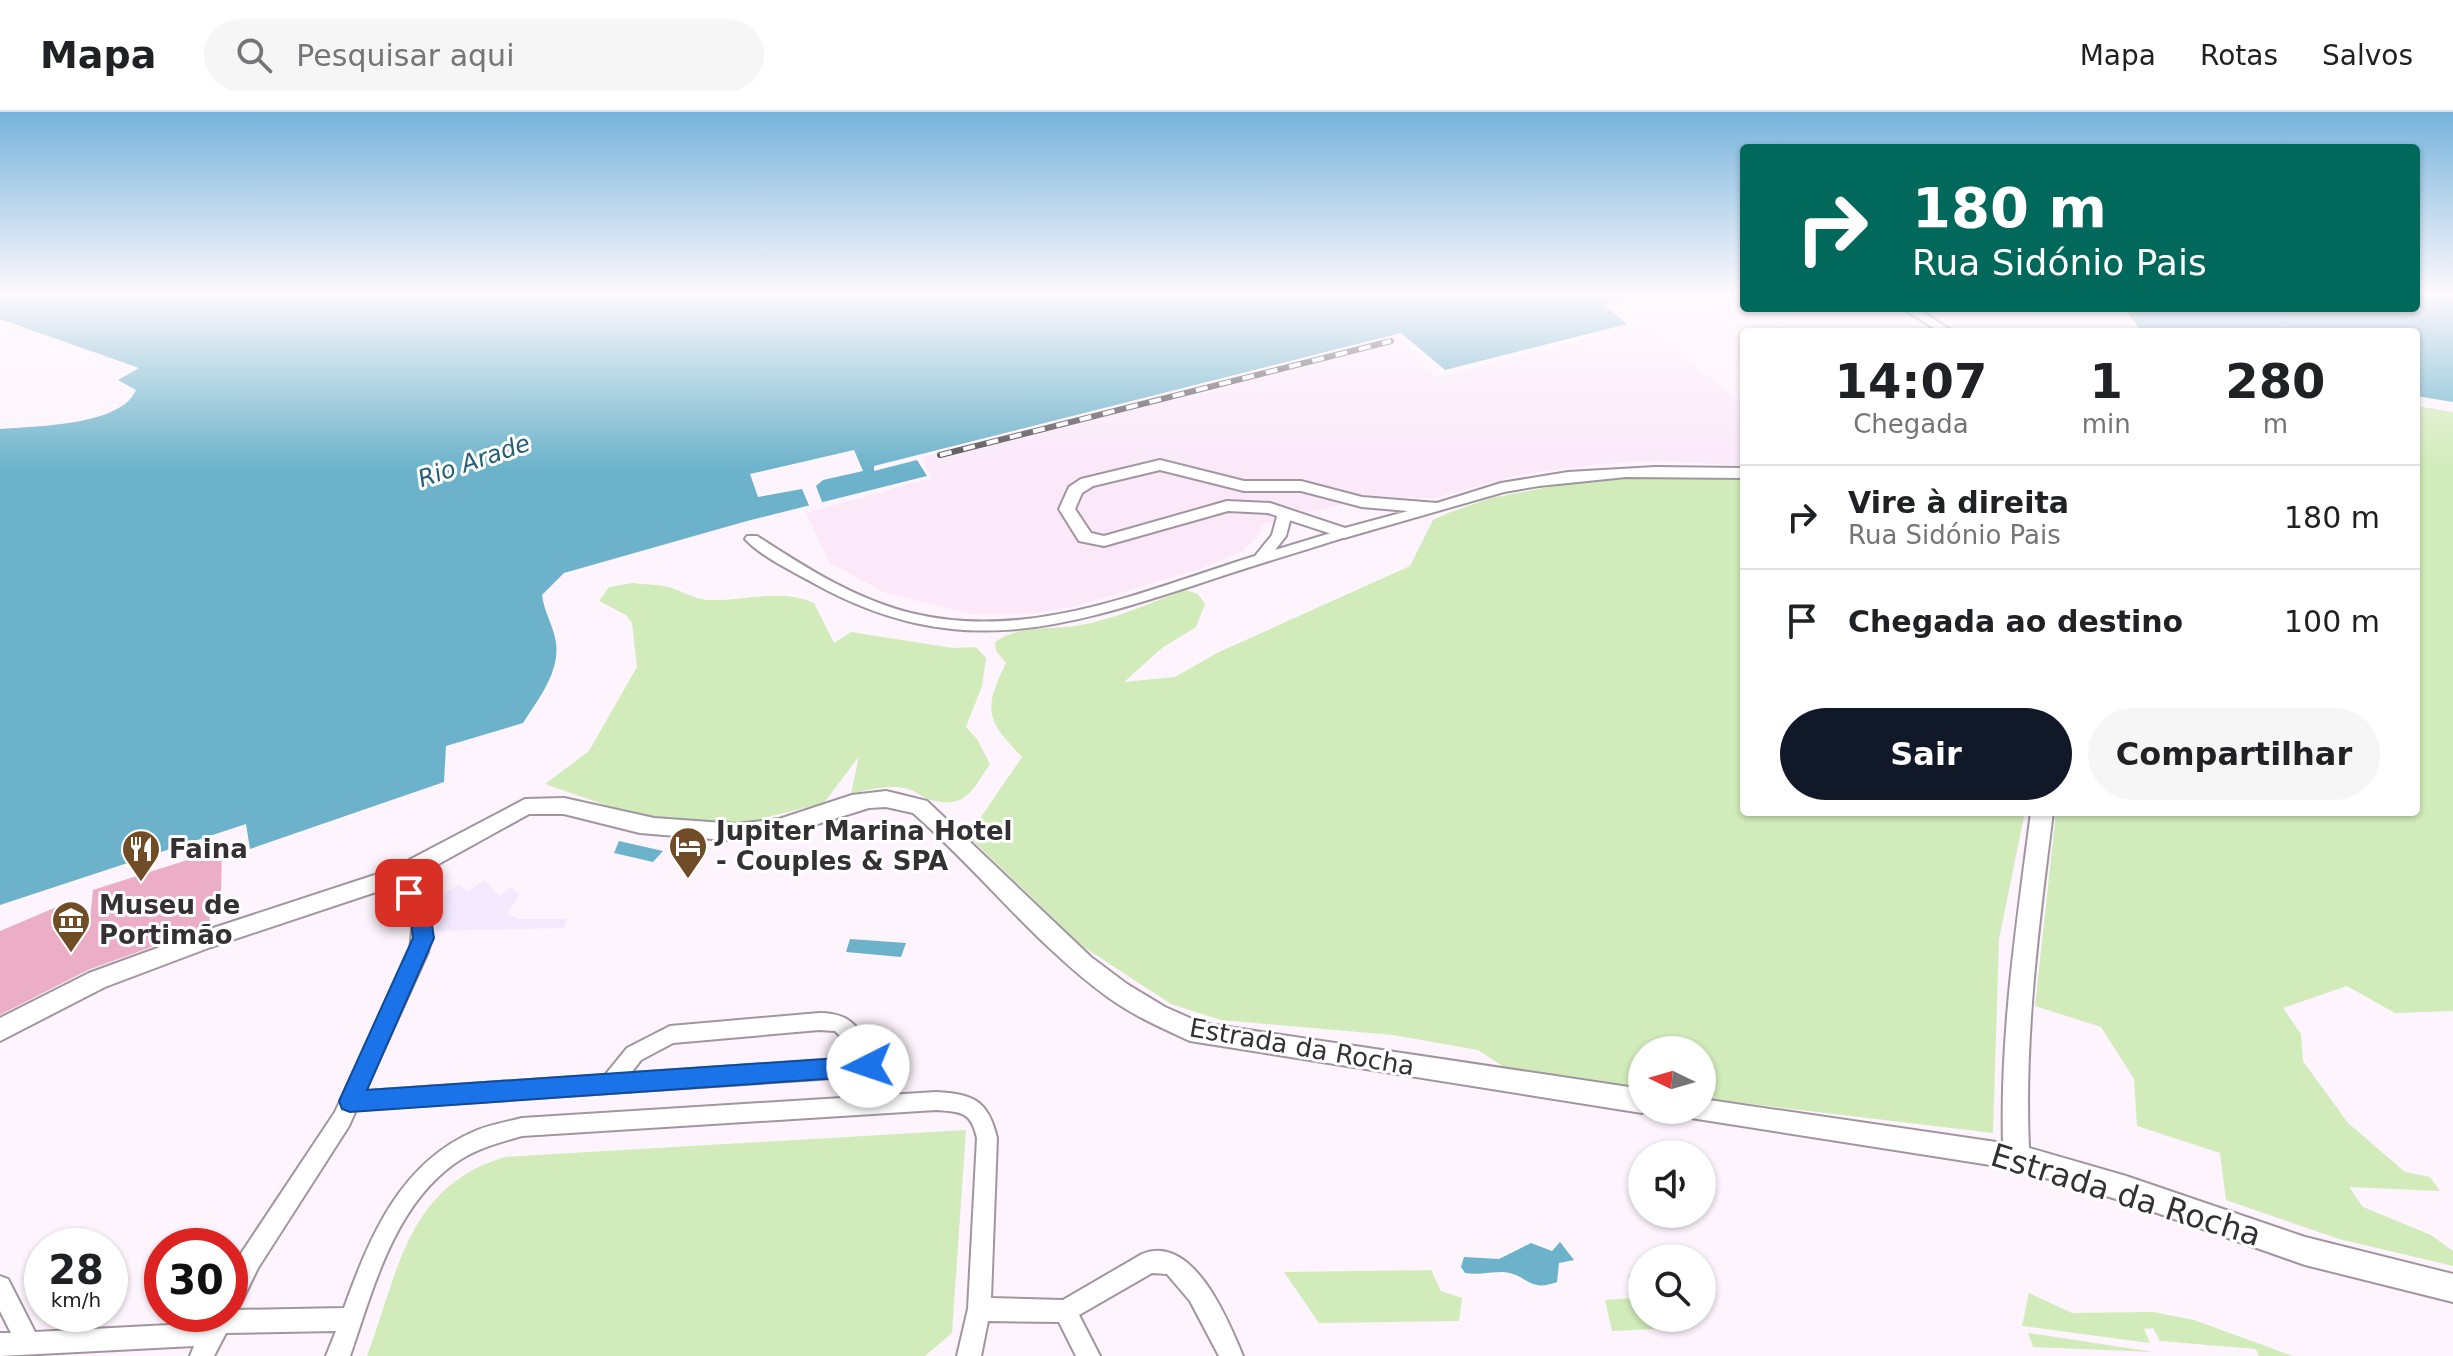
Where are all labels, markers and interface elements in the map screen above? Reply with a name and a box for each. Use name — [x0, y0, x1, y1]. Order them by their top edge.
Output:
search box — [204, 19, 764, 91]
text: Mapa — [40, 33, 156, 77]
icon: search — [232, 33, 276, 77]
text: Pesquisar aqui — [296, 38, 514, 73]
text: Mapa — [2080, 39, 2156, 72]
text: Rotas — [2200, 39, 2278, 72]
text: Salvos — [2322, 39, 2413, 72]
text: 180 m — [1912, 175, 2107, 240]
icon: right — [1780, 176, 1884, 280]
text: Rua Sidónio Pais — [1912, 242, 2207, 283]
text: 14:07 — [1834, 353, 1987, 409]
text: 1 — [2090, 353, 2123, 409]
text: 280 — [2225, 353, 2325, 409]
text: Chegada — [1853, 409, 1969, 439]
text: min — [2082, 409, 2131, 439]
text: m — [2263, 409, 2288, 439]
water label: Rio Arade — [414, 429, 534, 493]
text: Vire à direita — [1848, 485, 2069, 520]
icon: right — [1780, 495, 1824, 539]
text: 180 m — [2284, 500, 2380, 535]
text: Rua Sidónio Pais — [1848, 520, 2061, 550]
icon: arrive — [1780, 599, 1824, 643]
text: Chegada ao destino — [1848, 604, 2183, 639]
text: 100 m — [2284, 604, 2380, 639]
button: Sair — [1780, 708, 2072, 800]
button: Compartilhar — [2088, 708, 2380, 800]
place label: Jupiter Marina Hotel - Couples & SPA — [714, 816, 1013, 876]
hotel icon: Jupiter Marina Hotel - Couples & SPA — [667, 825, 709, 880]
restaurant icon: Faina — [120, 828, 162, 883]
place label: Faina — [169, 834, 248, 864]
pin — [375, 859, 443, 927]
icon: arrive — [387, 871, 431, 915]
place label: Museu de Portimão — [99, 890, 240, 950]
museum icon: Museu de Portimão — [50, 899, 92, 954]
street label: Estrada da Rocha — [1187, 1012, 1417, 1082]
position arrow — [826, 1024, 910, 1108]
north arrow — [1628, 1036, 1716, 1124]
map controls — [1628, 1036, 1716, 1332]
street label: Estrada da Rocha — [1986, 1136, 2266, 1254]
button: sound — [1628, 1140, 1716, 1228]
speed limit sign: 30 — [144, 1228, 248, 1332]
button: search — [1628, 1244, 1716, 1332]
text: 28 — [48, 1247, 104, 1293]
text: km/h — [51, 1288, 101, 1312]

